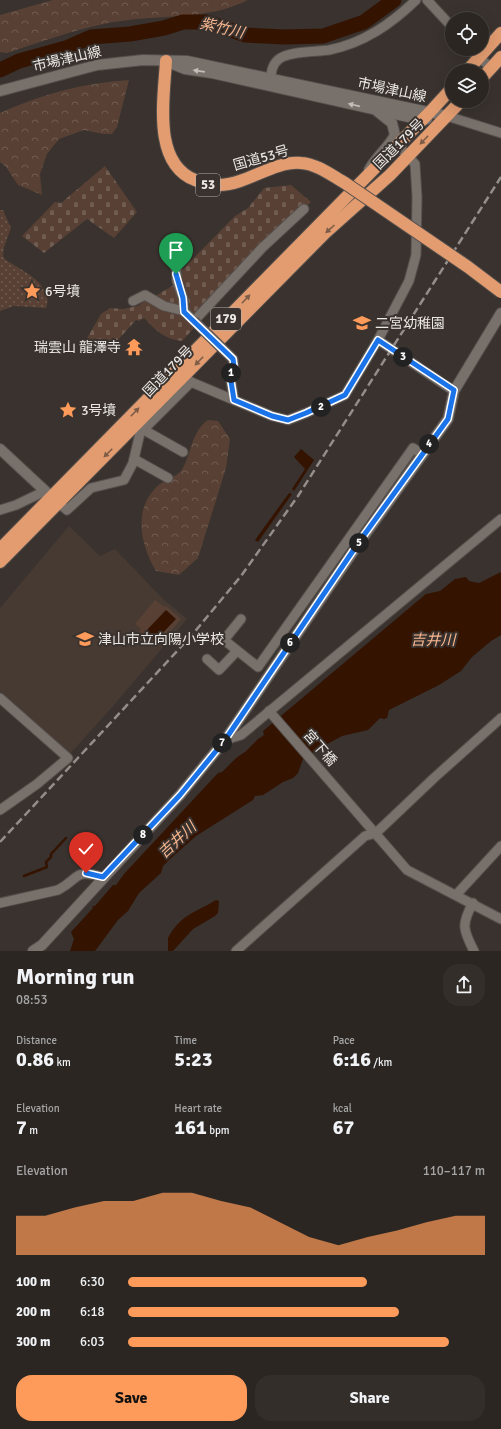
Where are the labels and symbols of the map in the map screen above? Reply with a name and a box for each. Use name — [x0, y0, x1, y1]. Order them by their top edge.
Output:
water label: 紫竹川 — [198, 14, 248, 42]
street label: 市場津山線 — [31, 43, 103, 75]
one-way arrow — [193, 68, 205, 74]
street label: 市場津山線 — [356, 74, 428, 106]
one-way arrow — [348, 101, 360, 107]
street label: 国道179号 — [370, 115, 428, 173]
one-way arrow — [420, 134, 429, 145]
street label: 国道53号 — [231, 142, 291, 174]
road number: 53 — [196, 174, 220, 196]
one-way arrow — [325, 224, 335, 233]
pin — [159, 233, 193, 274]
place icon: 6号墳 — [22, 281, 42, 301]
place label: 6号墳 — [45, 283, 81, 300]
one-way arrow — [241, 294, 250, 304]
road number: 179 — [211, 308, 241, 330]
school or university icon: 二宮幼稚園 — [352, 313, 372, 333]
place label: 二宮幼稚園 — [375, 315, 445, 332]
temple icon: 瑞雲山 龍澤寺 — [124, 337, 144, 357]
place label: 瑞雲山 龍澤寺 — [34, 339, 121, 356]
street label: 国道179号 — [139, 342, 197, 400]
pin: 3 — [393, 347, 413, 367]
one-way arrow — [194, 356, 204, 366]
pin: 1 — [221, 363, 241, 383]
pin: 2 — [311, 397, 331, 417]
place icon: 3号墳 — [58, 400, 78, 420]
place label: 3号墳 — [81, 402, 117, 419]
one-way arrow — [130, 407, 140, 417]
pin: 4 — [419, 434, 439, 454]
one-way arrow — [103, 449, 113, 458]
pin: 5 — [349, 533, 369, 553]
school or university icon: 津山市立向陽小学校 — [75, 629, 95, 649]
place label: 津山市立向陽小学校 — [98, 631, 224, 648]
water label: 吉井川 — [410, 631, 457, 649]
pin: 6 — [280, 633, 300, 653]
street label: 宮下橋 — [300, 727, 340, 769]
pin: 7 — [212, 733, 232, 753]
water label: 吉井川 — [154, 817, 201, 862]
pin: 8 — [133, 825, 153, 845]
pin — [69, 832, 103, 873]

